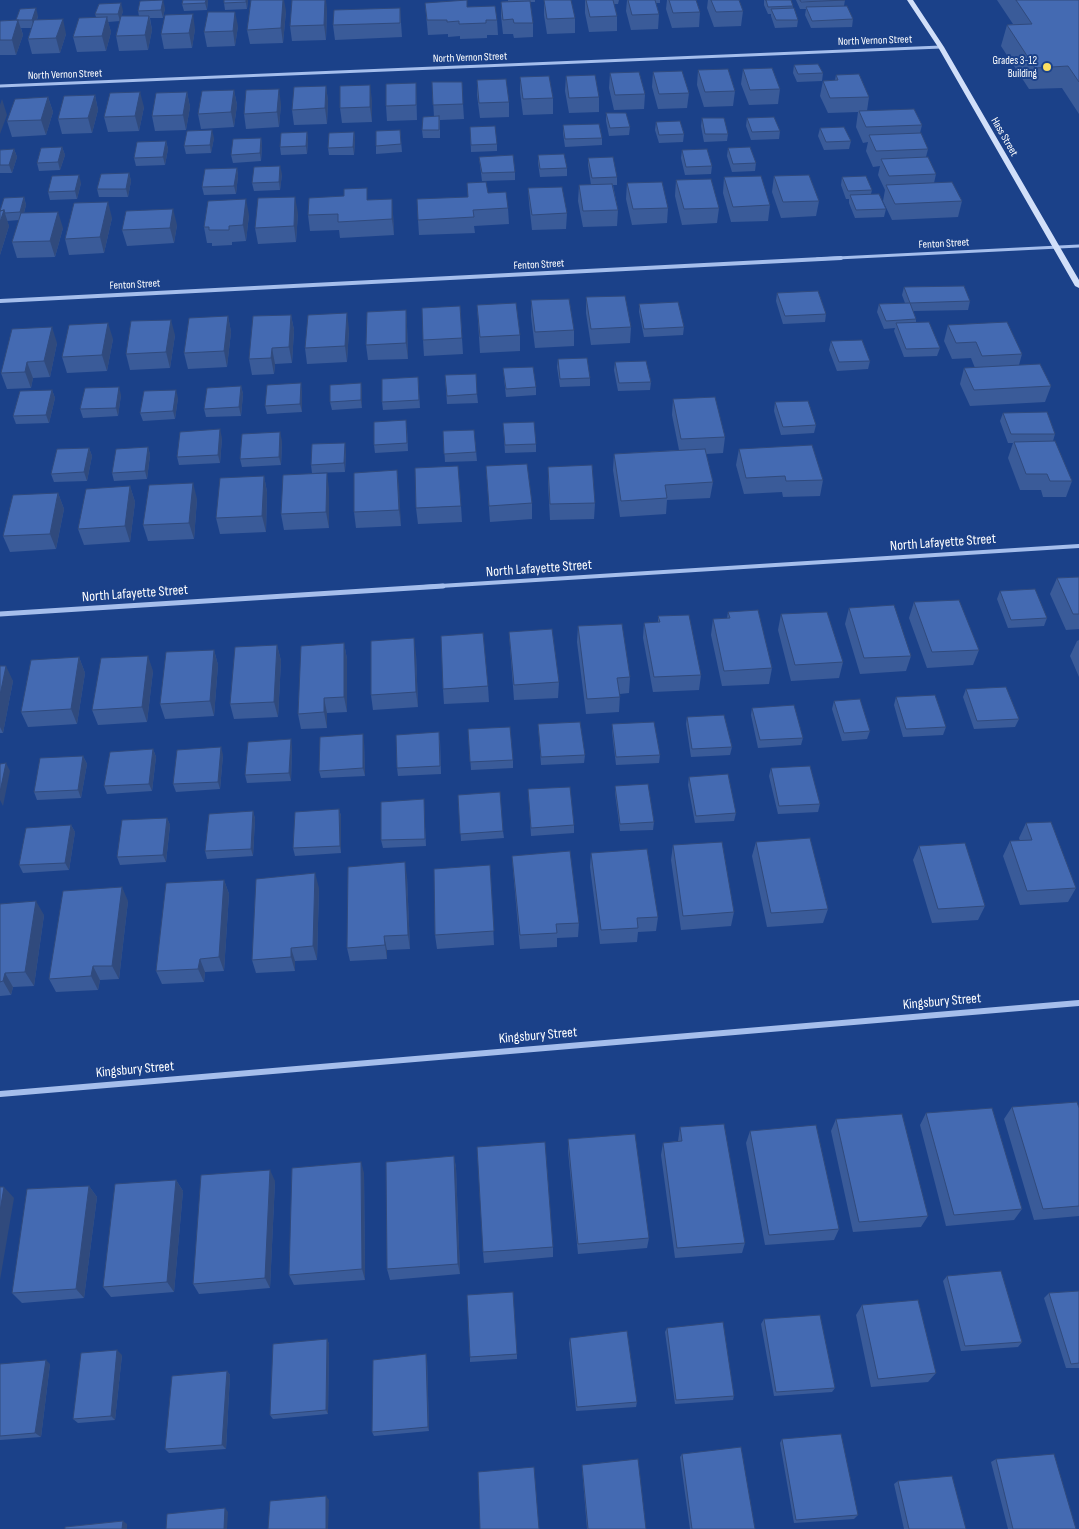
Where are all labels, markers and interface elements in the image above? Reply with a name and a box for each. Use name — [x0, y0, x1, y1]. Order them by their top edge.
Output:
street label: North Vernon Street — [838, 33, 912, 49]
street label: North Vernon Street — [433, 50, 507, 66]
place label: Grades 3-12 Building — [992, 54, 1037, 80]
marker: Grades 3-12 Building — [1041, 61, 1053, 73]
street label: North Vernon Street — [28, 67, 102, 83]
street label: Hass Street — [988, 115, 1020, 159]
street label: Fenton Street — [918, 236, 970, 252]
street label: Fenton Street — [513, 257, 565, 273]
street label: Fenton Street — [109, 277, 161, 293]
street label: North Lafayette Street — [890, 531, 996, 555]
street label: North Lafayette Street — [486, 557, 592, 581]
street label: North Lafayette Street — [82, 582, 188, 606]
street label: Kingsbury Street — [902, 990, 982, 1014]
street label: Kingsbury Street — [498, 1024, 578, 1048]
street label: Kingsbury Street — [95, 1058, 175, 1082]

